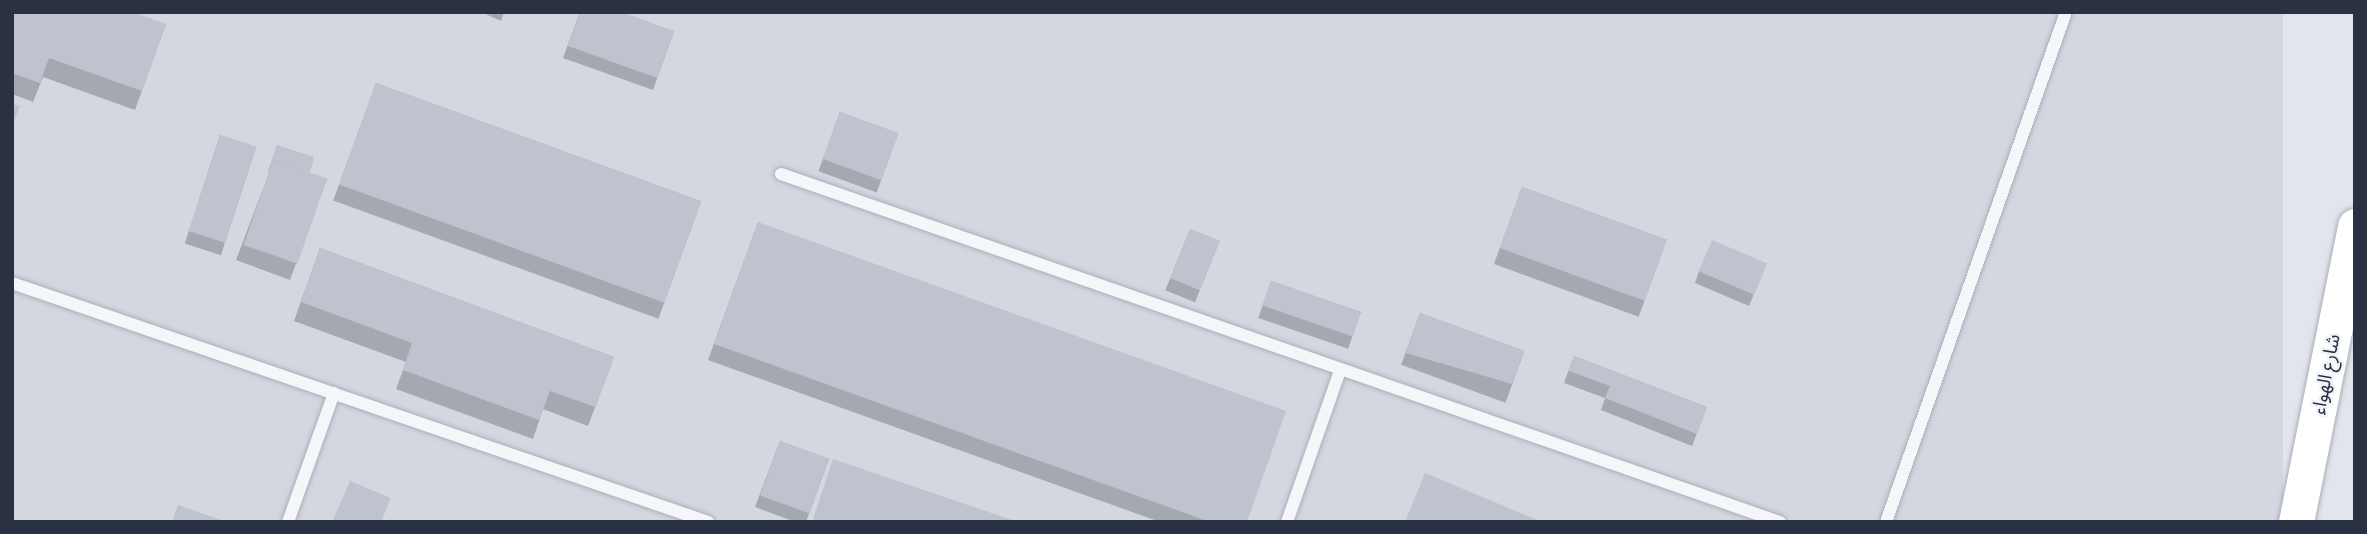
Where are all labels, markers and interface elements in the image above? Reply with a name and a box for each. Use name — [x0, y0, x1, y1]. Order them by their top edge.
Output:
street label: شارع الهواء — [2306, 332, 2344, 416]

